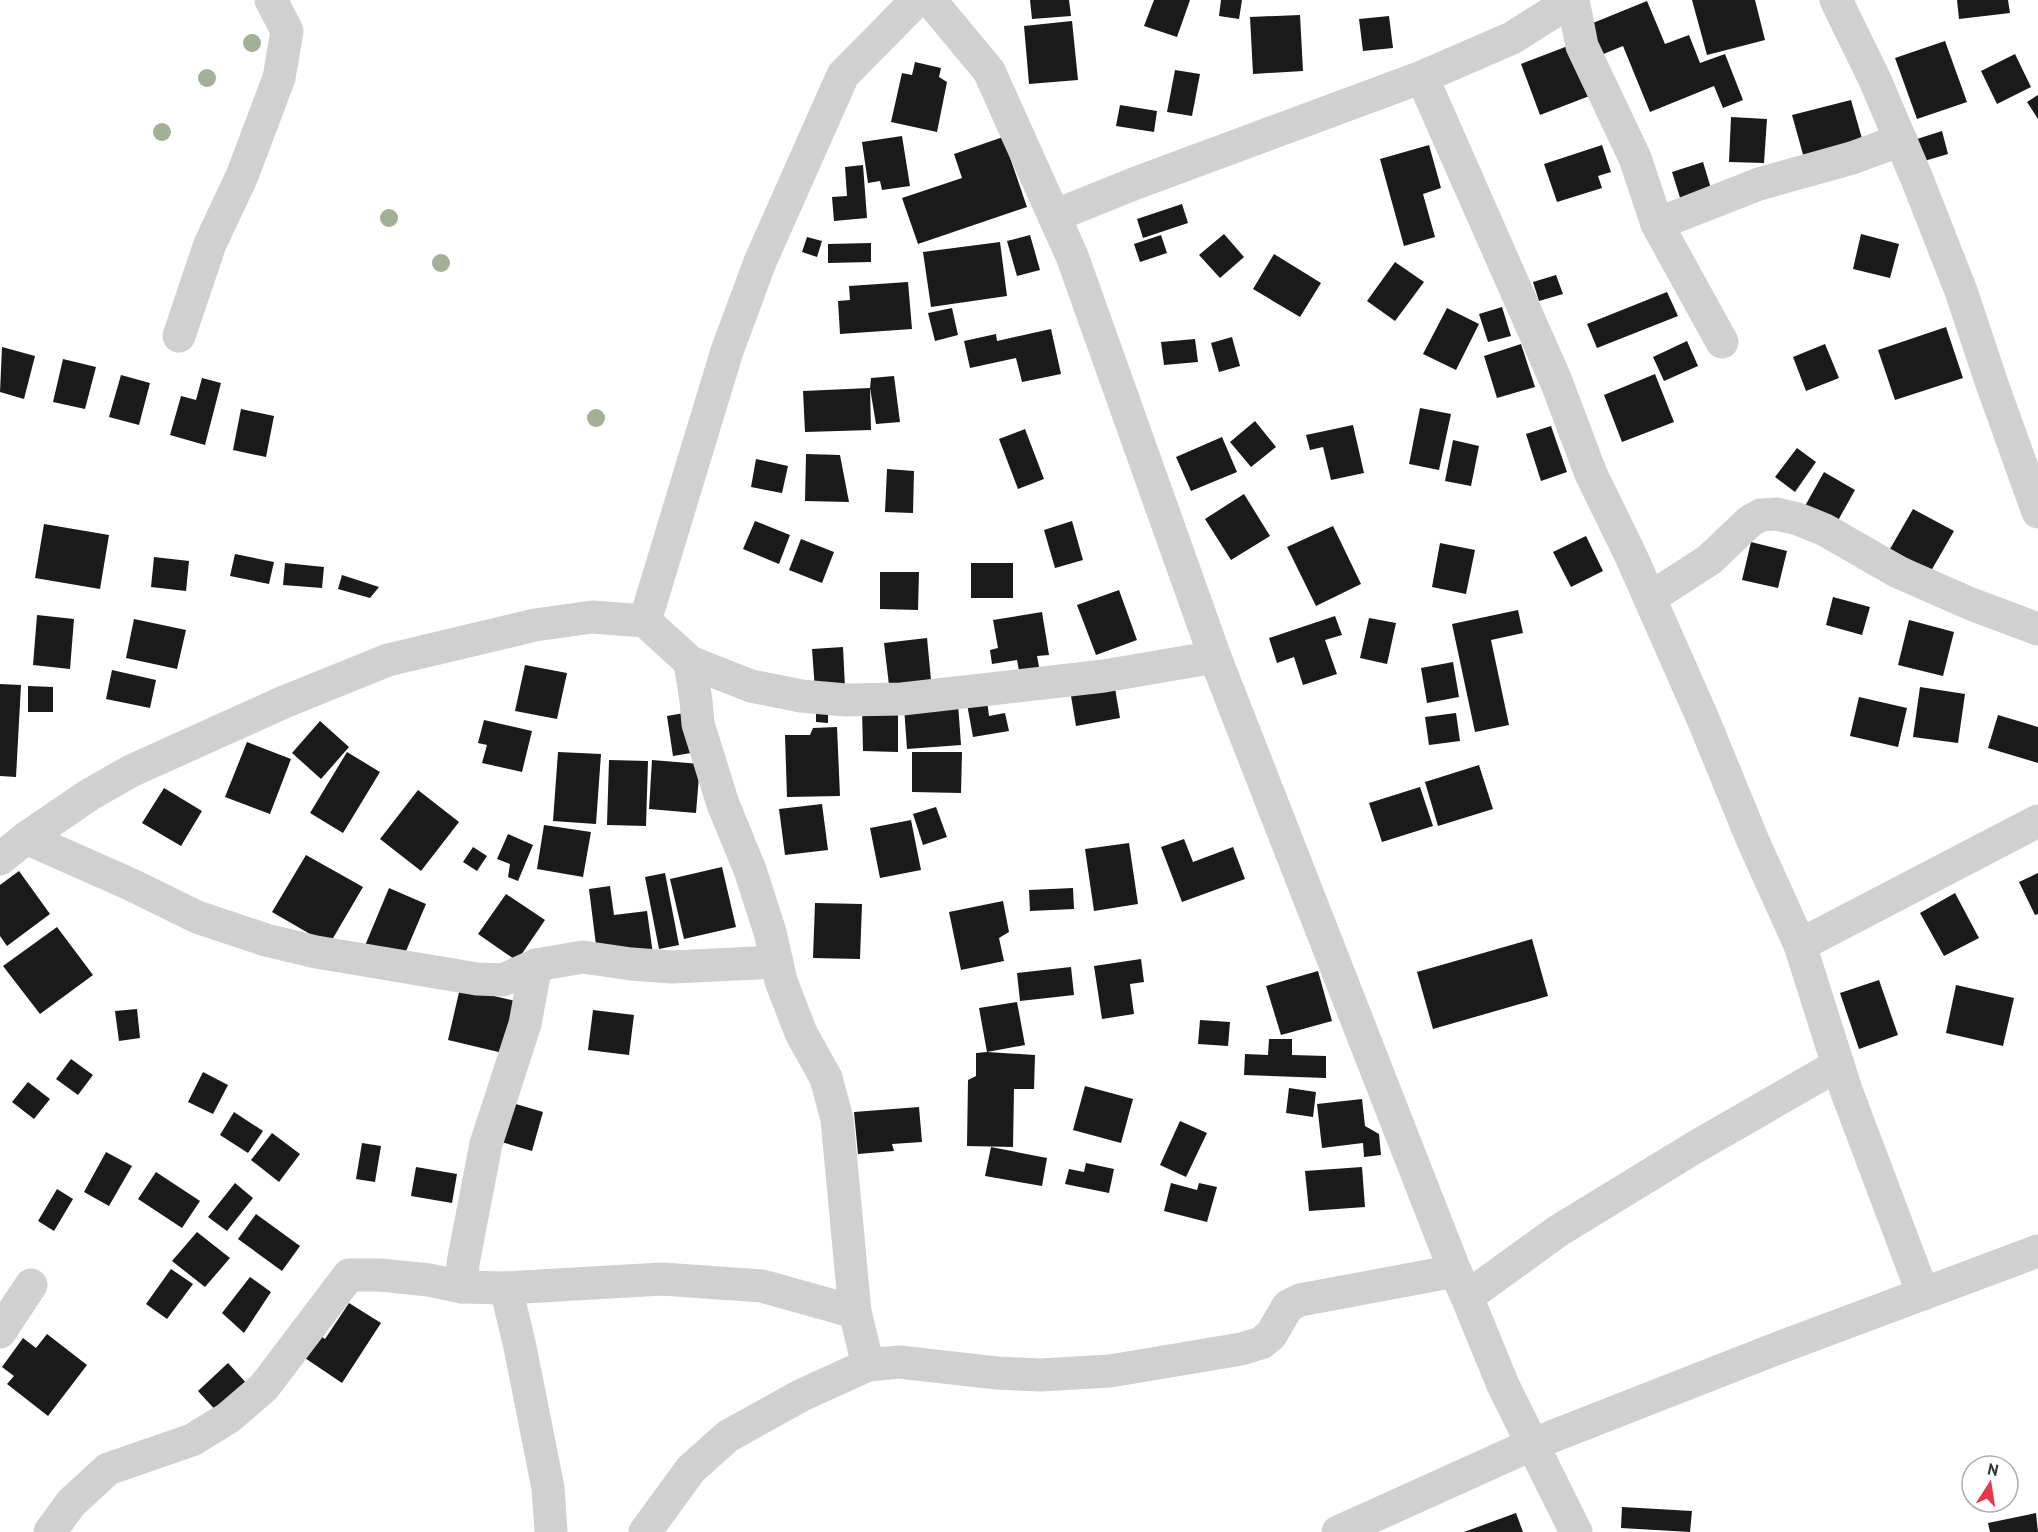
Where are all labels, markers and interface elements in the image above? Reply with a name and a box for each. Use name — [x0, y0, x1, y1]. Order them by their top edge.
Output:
north arrow — [1960, 1454, 2020, 1514]
text: N — [1986, 1458, 2000, 1480]

